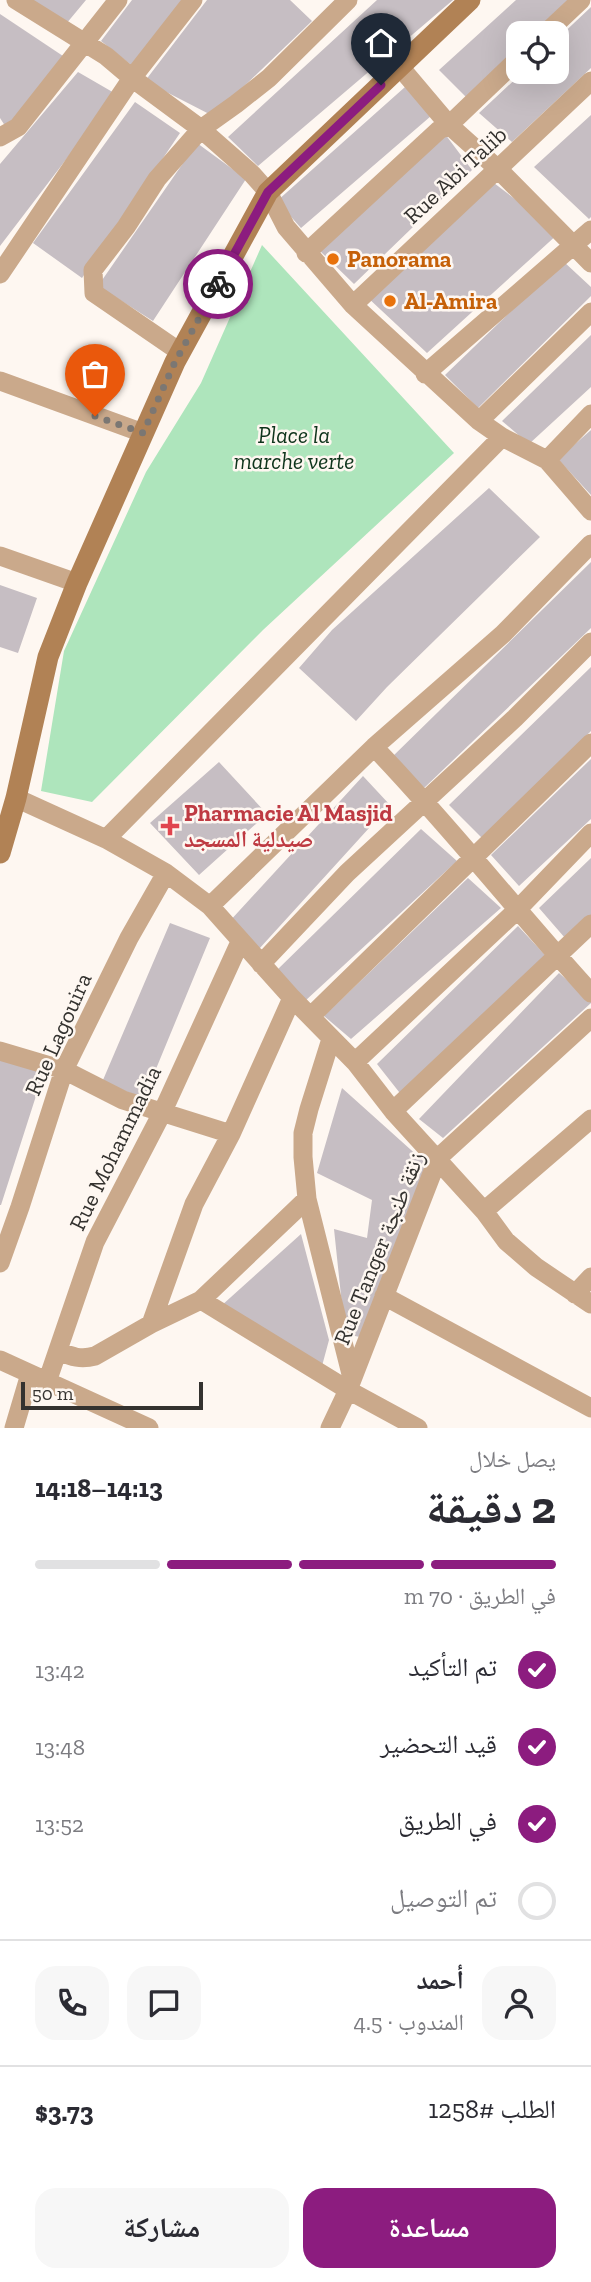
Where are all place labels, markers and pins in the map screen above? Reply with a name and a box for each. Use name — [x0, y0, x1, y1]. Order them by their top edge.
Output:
pin — [351, 13, 411, 85]
place label: Panorama — [347, 245, 452, 273]
marker: Panorama — [325, 251, 341, 267]
place label: Al-Amira — [404, 287, 498, 315]
marker: Al-Amira — [382, 293, 398, 309]
pin — [65, 344, 125, 416]
place label: Pharmacie Al Masjid صيدلية المسجد — [184, 799, 393, 853]
marker: Pharmacie Al Masjid صيدلية المسجد — [162, 818, 178, 834]

